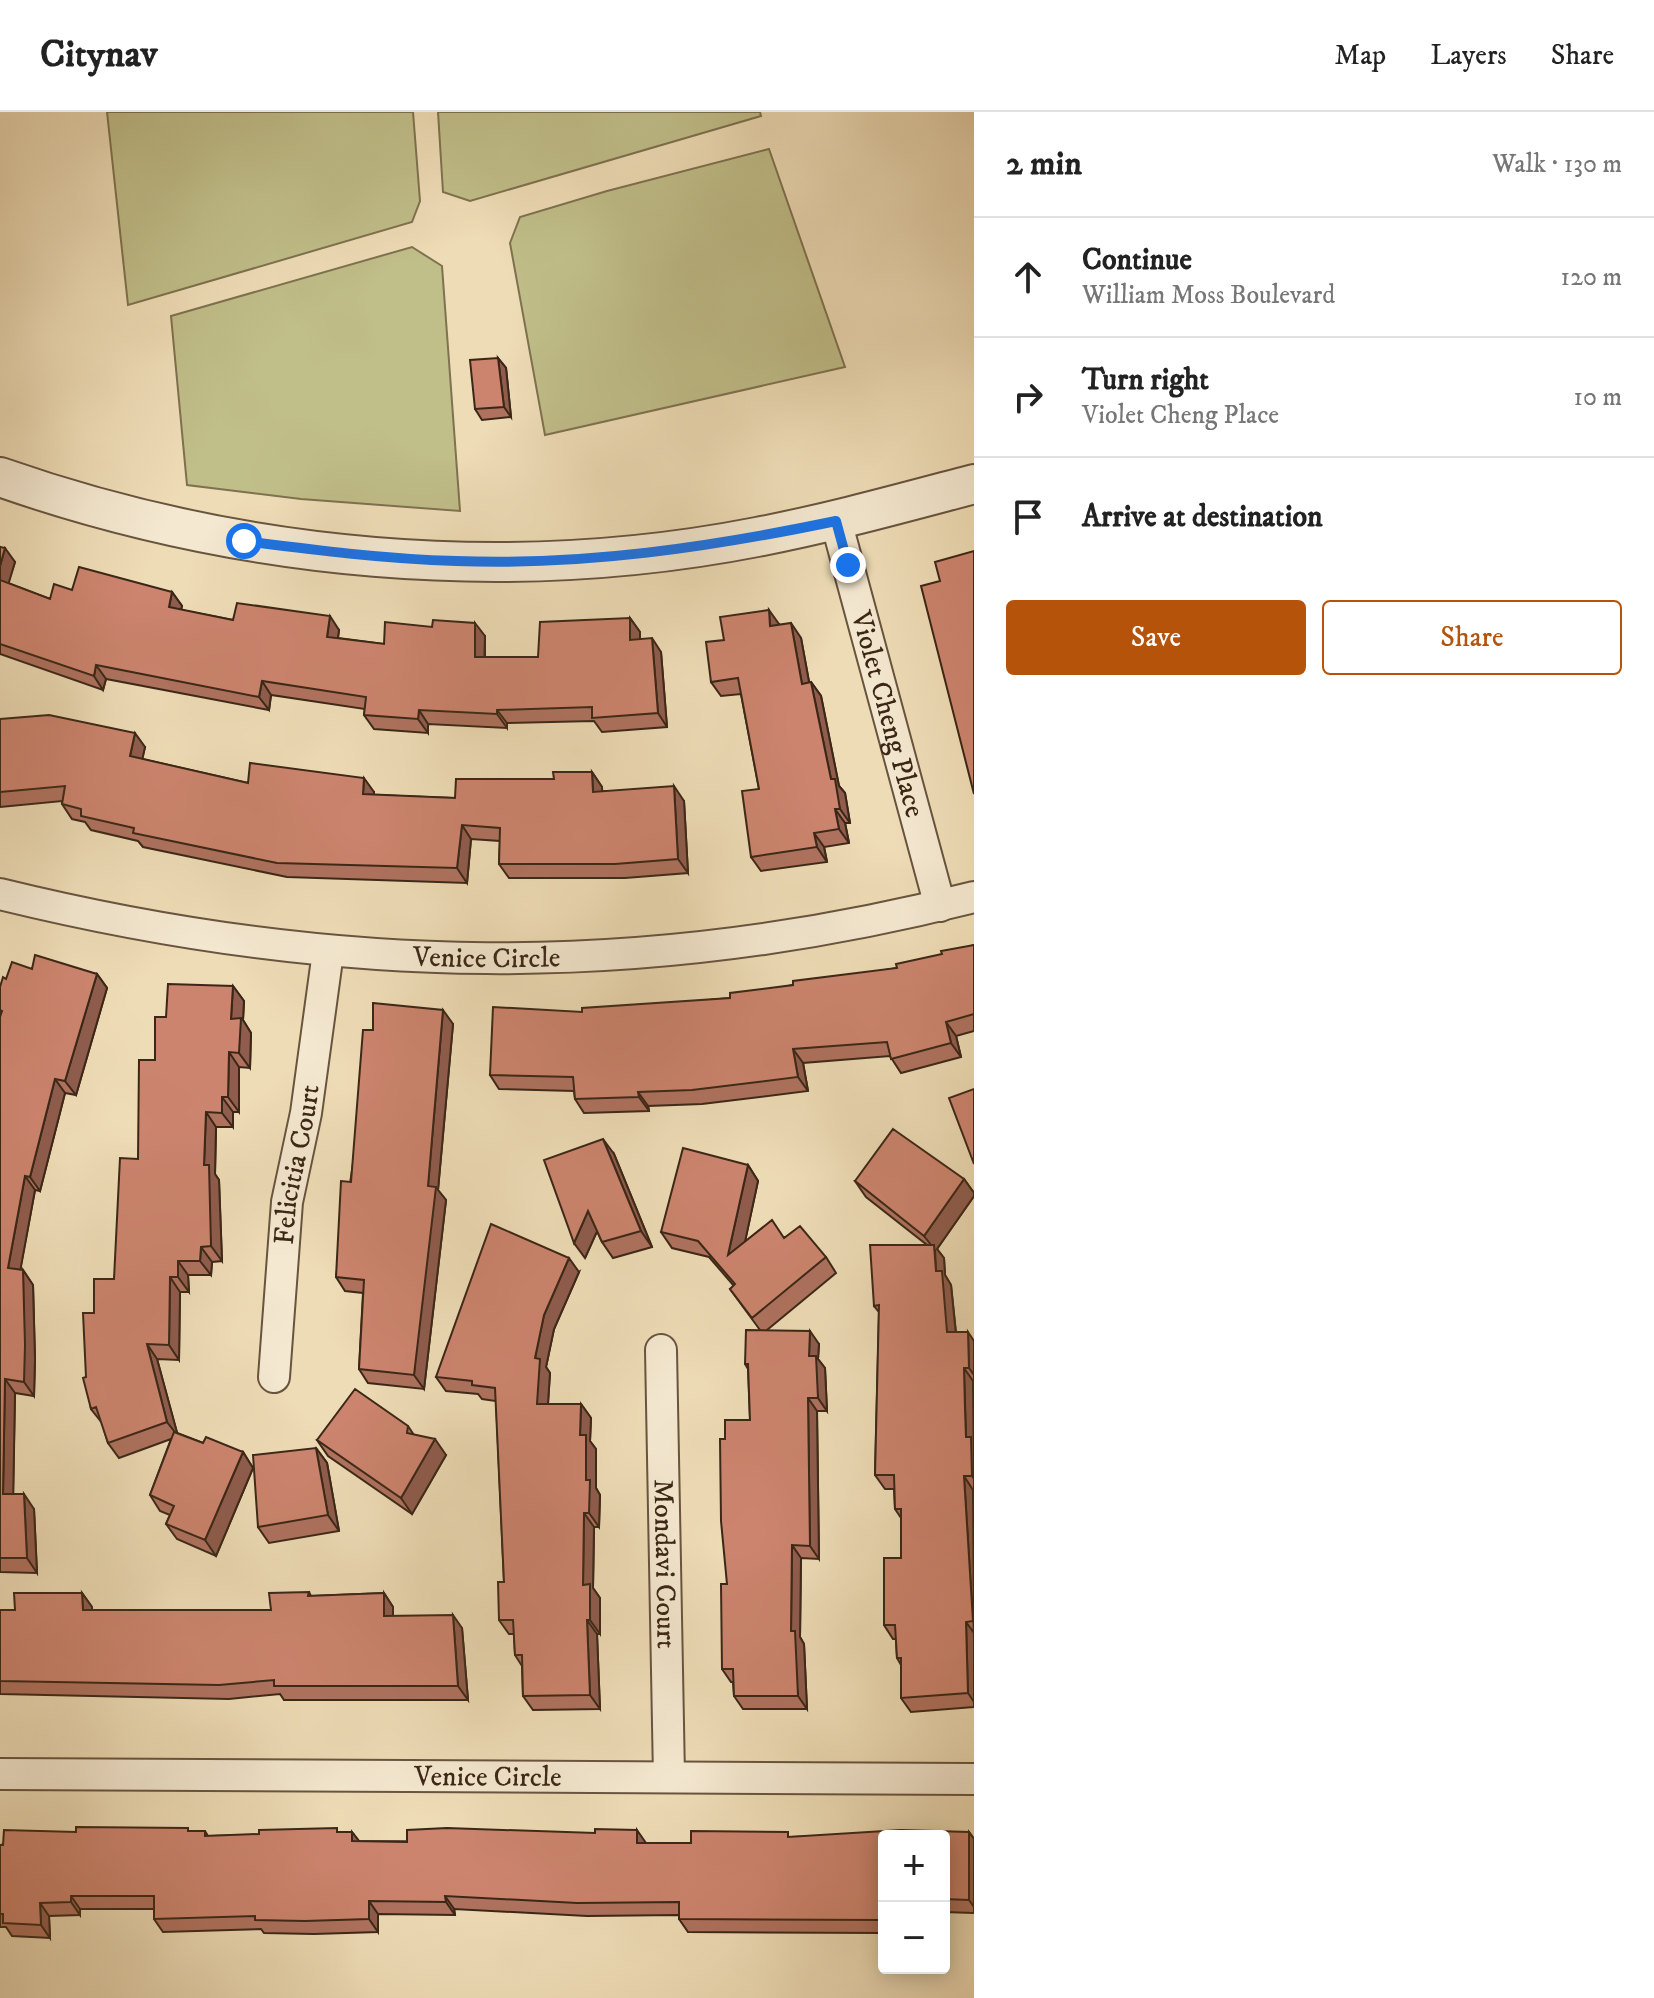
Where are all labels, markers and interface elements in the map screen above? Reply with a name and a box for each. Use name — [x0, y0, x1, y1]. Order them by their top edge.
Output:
text: Citynav — [40, 31, 158, 79]
text: Map — [1335, 38, 1386, 73]
text: Layers — [1430, 38, 1507, 73]
text: Share — [1551, 38, 1614, 73]
text: 2 min — [1006, 143, 1082, 185]
text: Walk · 130 m — [1492, 148, 1622, 181]
text: Continue — [1082, 242, 1192, 279]
icon: ahead — [1006, 255, 1050, 299]
text: 120 m — [1561, 261, 1622, 294]
text: William Moss Boulevard — [1082, 279, 1335, 312]
text: Turn right — [1082, 362, 1209, 399]
icon: right — [1006, 375, 1050, 419]
text: 10 m — [1573, 381, 1622, 414]
text: Violet Cheng Place — [1082, 399, 1279, 432]
icon: arrive — [1006, 495, 1050, 539]
text: Arrive at destination — [1082, 499, 1323, 536]
route start — [226, 523, 262, 559]
route end — [830, 547, 866, 583]
button: Save — [1006, 600, 1306, 675]
button: Share — [1322, 600, 1622, 675]
street label: Violet Cheng Place — [843, 606, 933, 821]
street label: Venice Circle — [411, 939, 561, 976]
street label: Felicitia Court — [266, 1082, 327, 1246]
street label: Mondavi Court — [646, 1479, 684, 1649]
street label: Venice Circle — [413, 1759, 562, 1794]
map controls — [878, 1830, 950, 1974]
button: + — [878, 1830, 950, 1902]
button: − — [878, 1902, 950, 1974]

